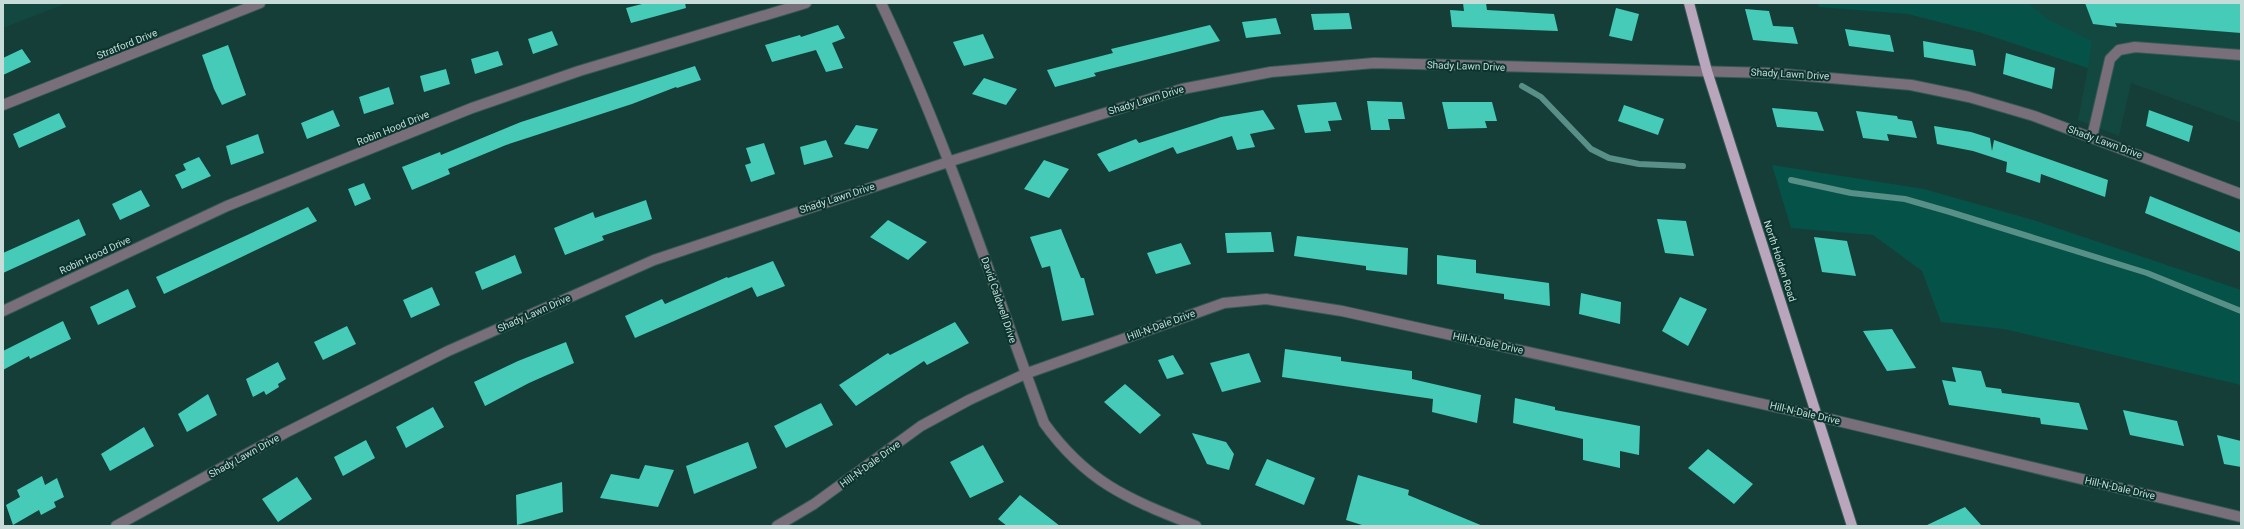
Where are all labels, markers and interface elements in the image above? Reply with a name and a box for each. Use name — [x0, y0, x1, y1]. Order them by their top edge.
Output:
street label: Stratford Drive — [95, 27, 159, 61]
street label: Shady Lawn Drive — [1427, 59, 1505, 73]
street label: Shady Lawn Drive — [1750, 66, 1830, 82]
street label: Shady Lawn Drive — [1107, 83, 1185, 117]
street label: Robin Hood Drive — [355, 108, 431, 148]
street label: Shady Lawn Drive — [2066, 123, 2144, 161]
street label: Shady Lawn Drive — [798, 181, 876, 215]
street label: North Holden Road — [1762, 219, 1798, 303]
street label: Robin Hood Drive — [58, 234, 132, 276]
street label: David Caldwell Drive — [979, 256, 1019, 344]
street label: Shady Lawn Drive — [496, 292, 572, 334]
street label: Hill-N-Dale Drive — [1125, 308, 1197, 342]
street label: Hill-N-Dale Drive — [1452, 330, 1524, 356]
street label: Hill-N-Dale Drive — [1769, 400, 1841, 426]
street label: Shady Lawn Drive — [207, 432, 281, 480]
street label: Hill-N-Dale Drive — [838, 438, 902, 490]
street label: Hill-N-Dale Drive — [2084, 475, 2156, 501]

